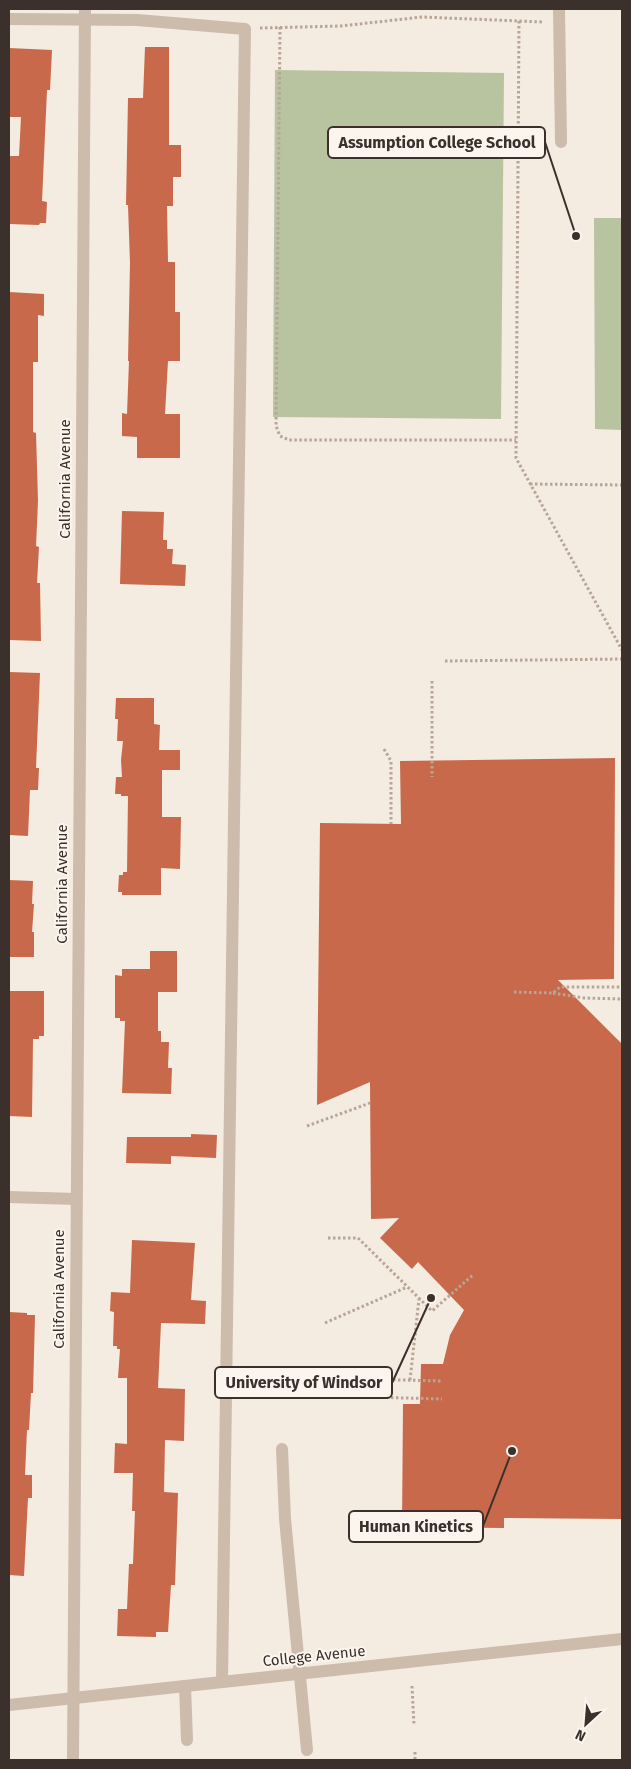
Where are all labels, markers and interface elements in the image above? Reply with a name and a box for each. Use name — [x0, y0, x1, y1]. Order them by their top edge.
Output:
callout: Assumption College School — [328, 127, 545, 158]
text: Assumption College School — [337, 133, 536, 152]
street label: California Avenue — [56, 419, 74, 539]
street label: California Avenue — [53, 824, 71, 944]
street label: California Avenue — [50, 1229, 68, 1349]
callout: University of Windsor — [215, 1367, 392, 1398]
text: University of Windsor — [226, 1373, 383, 1392]
callout: Human Kinetics — [349, 1511, 483, 1542]
text: Human Kinetics — [359, 1517, 473, 1536]
street label: College Avenue — [262, 1642, 366, 1670]
north arrow — [561, 1699, 611, 1749]
text: N — [573, 1726, 588, 1745]

